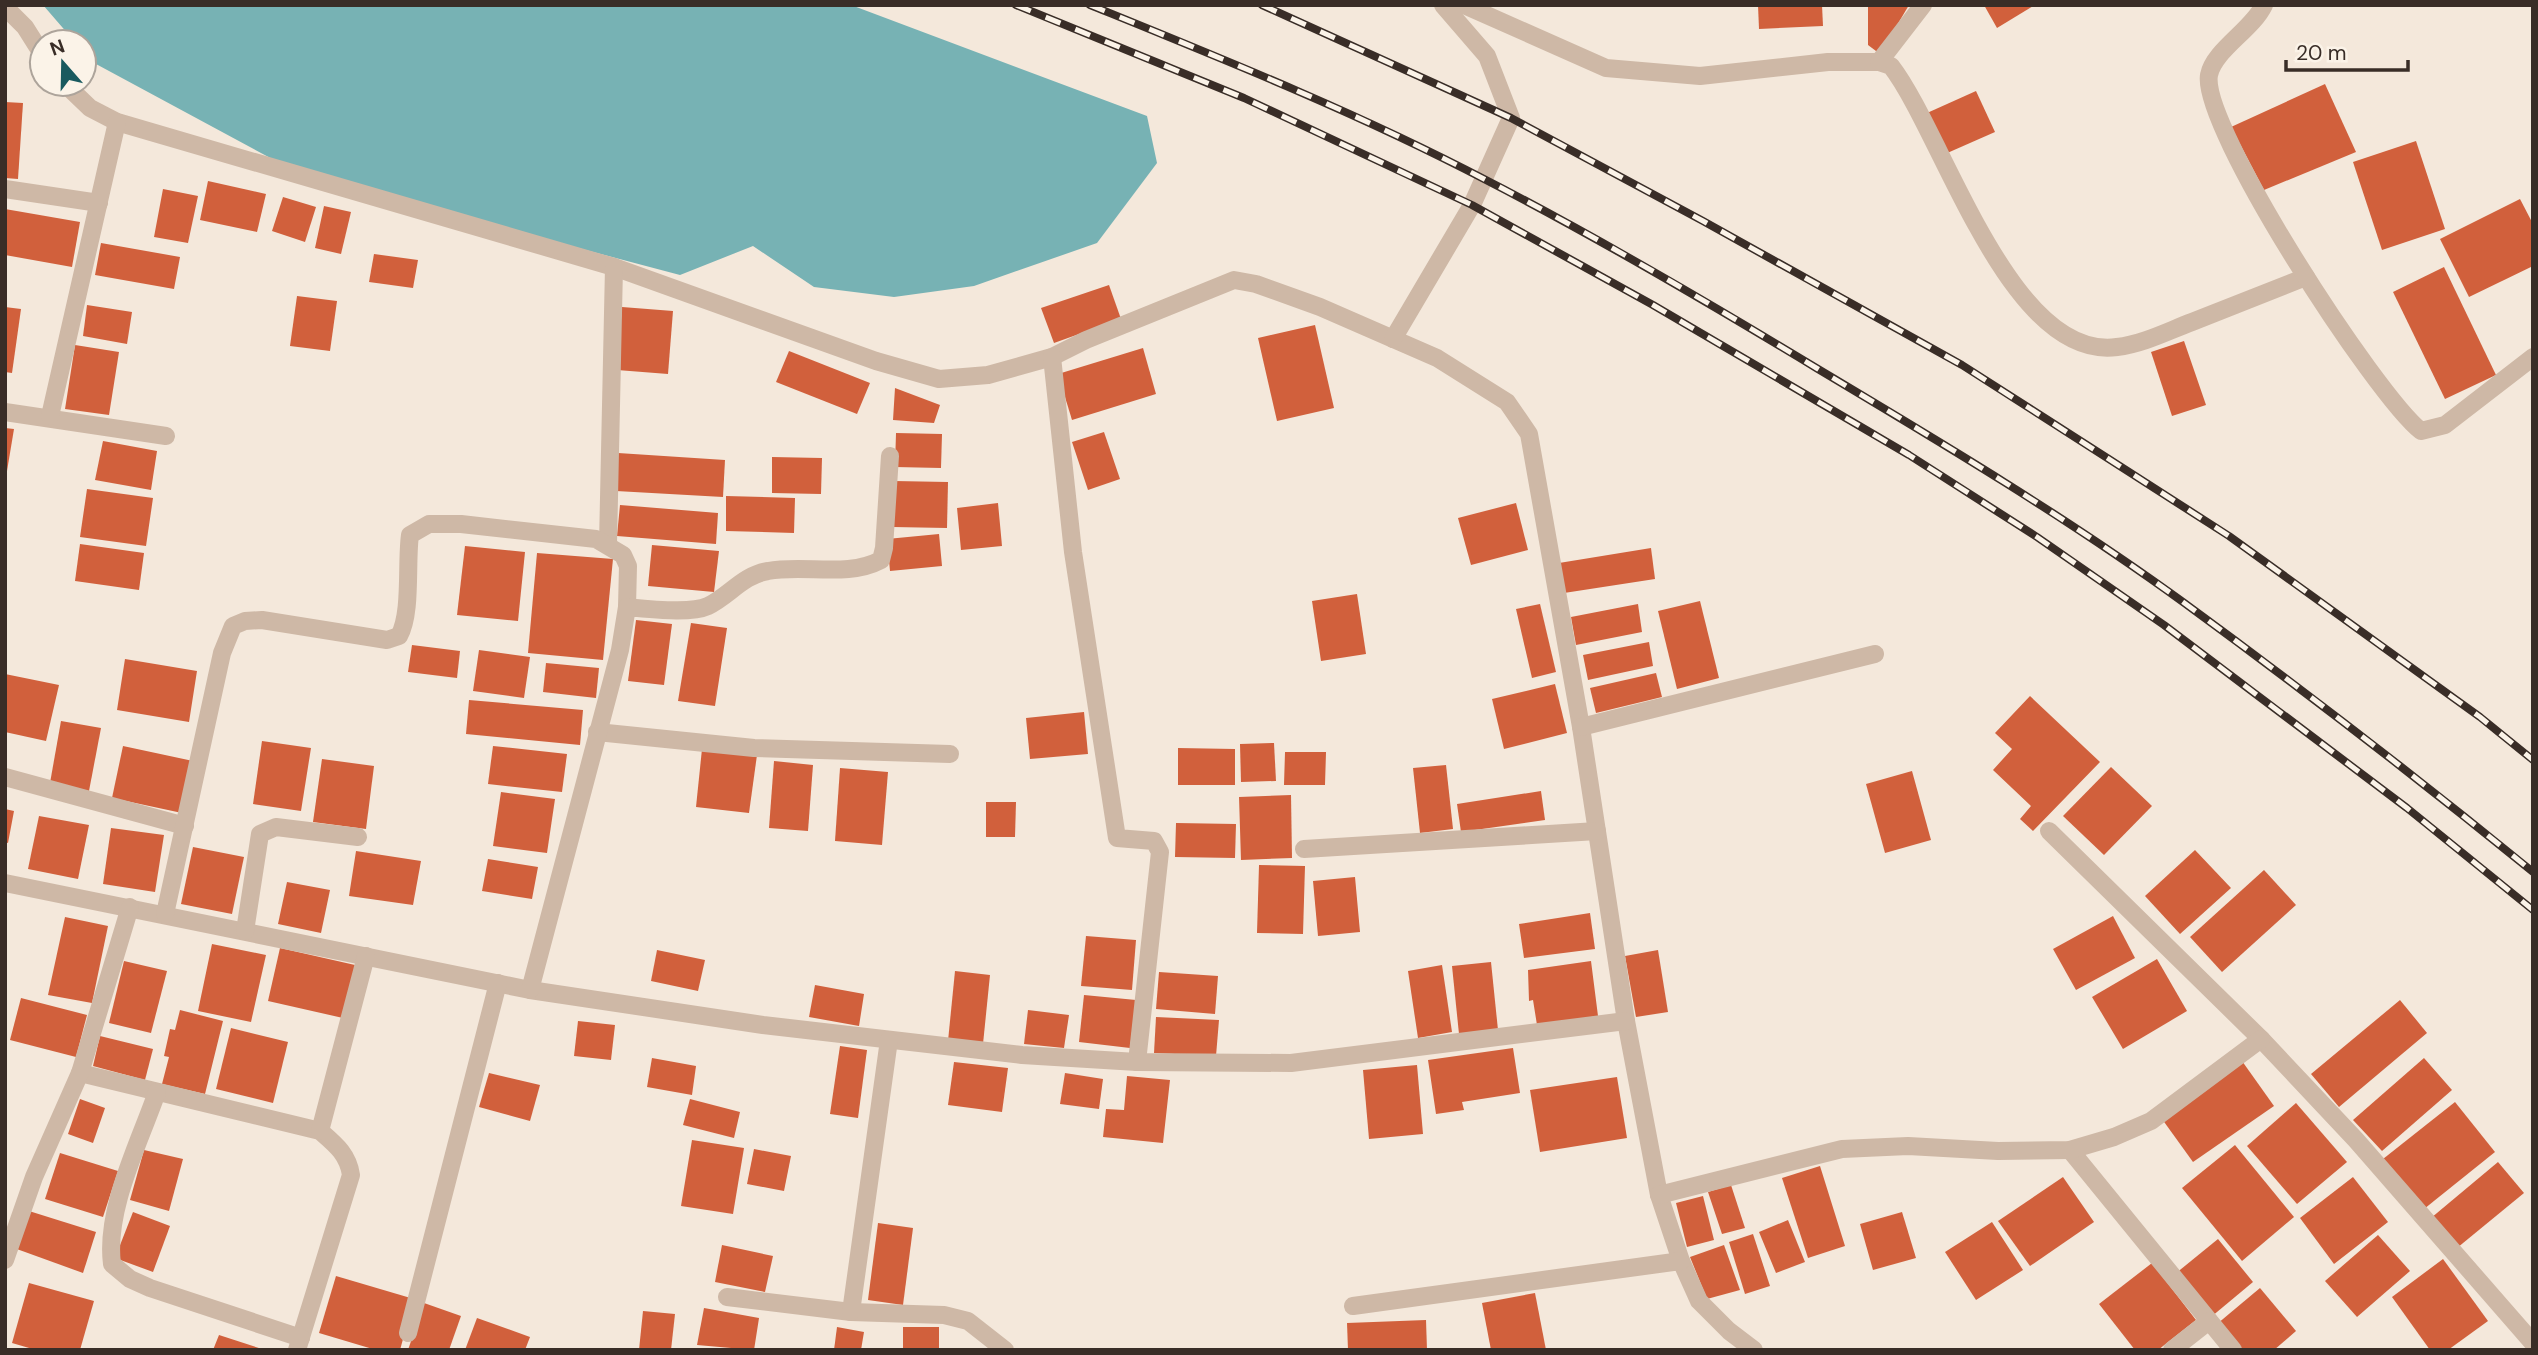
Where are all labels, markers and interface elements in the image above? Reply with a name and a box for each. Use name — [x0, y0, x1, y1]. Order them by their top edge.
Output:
north arrow — [28, 28, 98, 98]
scale bar — [2286, 28, 2408, 72]
text: N — [47, 33, 68, 62]
text: 20 m — [2296, 39, 2347, 67]

